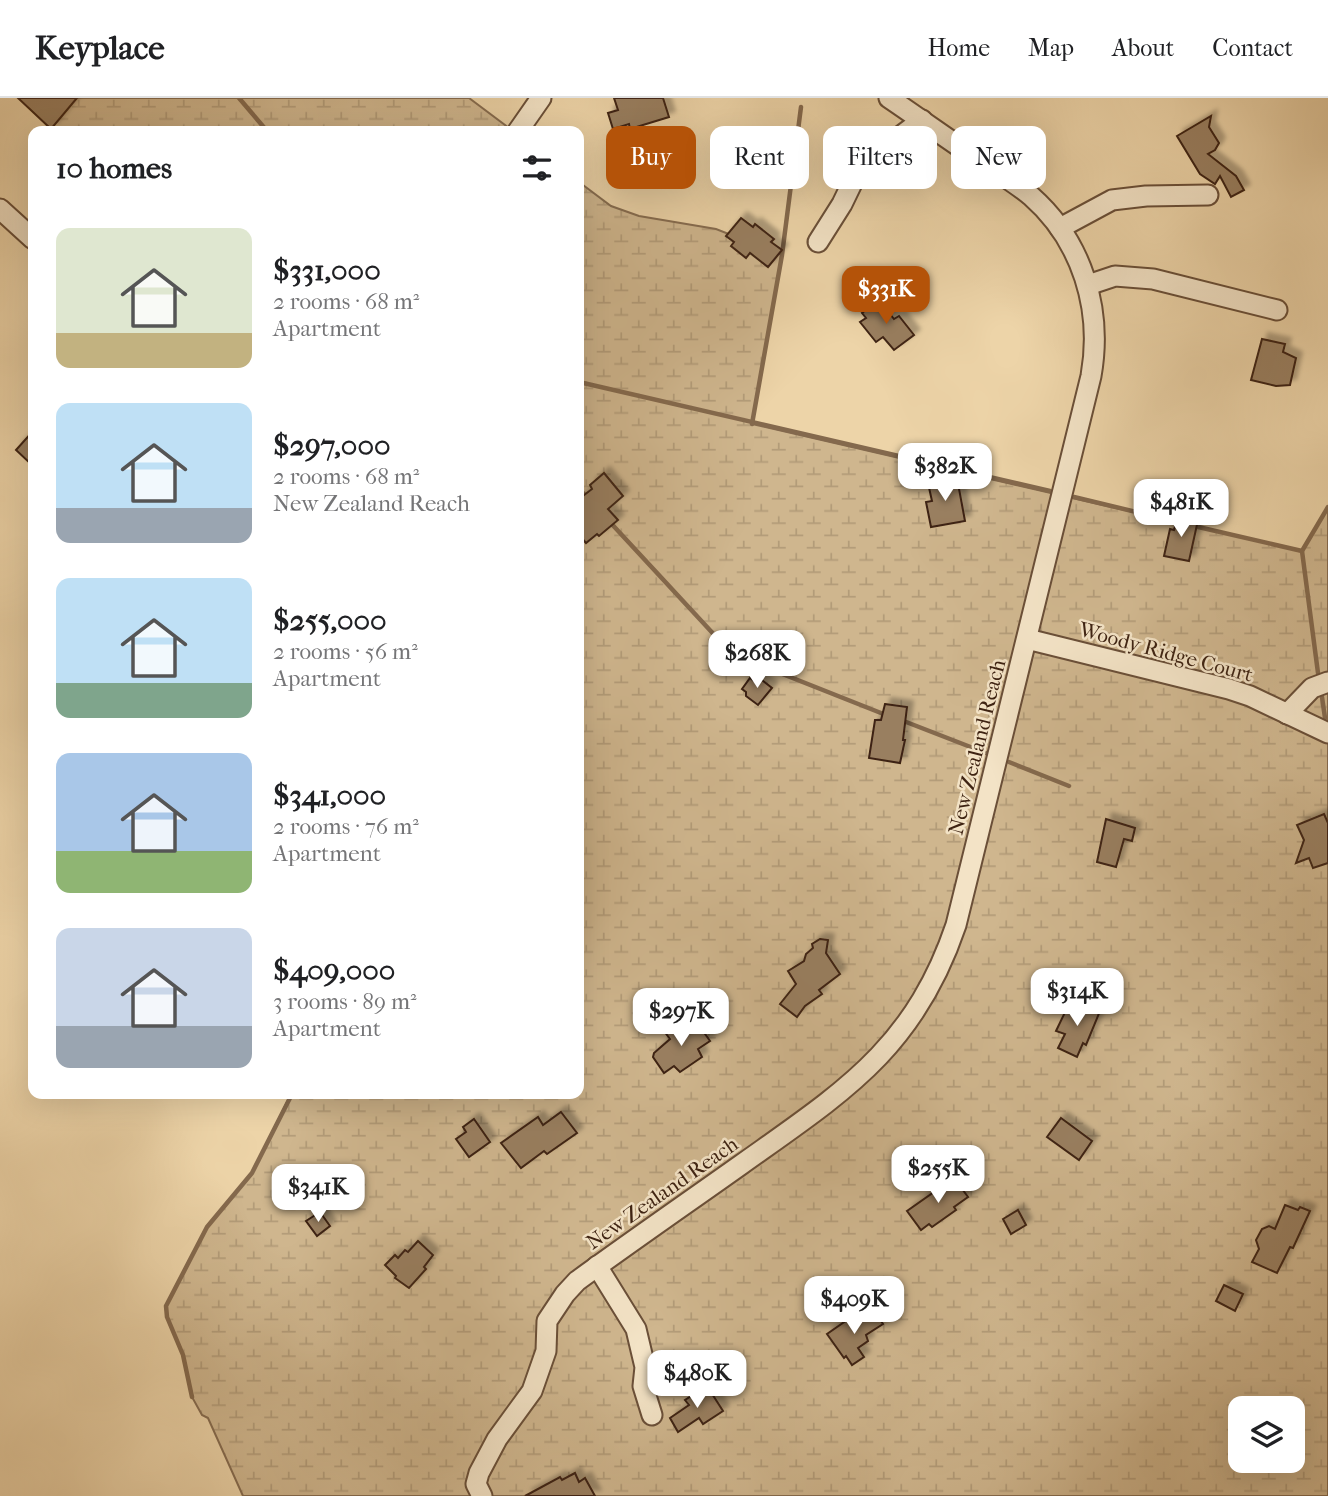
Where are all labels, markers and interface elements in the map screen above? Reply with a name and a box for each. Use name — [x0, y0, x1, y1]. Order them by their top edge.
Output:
text: Keyplace — [35, 29, 165, 68]
text: Home — [928, 34, 990, 62]
text: Map — [1028, 34, 1074, 62]
text: About — [1112, 34, 1174, 62]
text: Contact — [1212, 34, 1293, 62]
chip: Buy — [606, 126, 696, 189]
chip: Rent — [710, 126, 809, 189]
chip: Filters — [823, 126, 937, 189]
chip: New — [951, 126, 1046, 189]
icon: filters — [518, 149, 556, 187]
text: 10 homes — [56, 151, 172, 186]
text: $331,000 — [273, 253, 381, 288]
icon: home — [112, 256, 196, 340]
pin: $331K — [837, 266, 935, 326]
text: $331K — [858, 275, 914, 302]
text: 2 rooms · 68 m² — [273, 288, 419, 315]
text: Apartment — [273, 315, 381, 342]
text: $297,000 — [273, 428, 390, 463]
icon: home — [112, 431, 196, 515]
pin: $382K — [896, 444, 994, 503]
text: $382K — [914, 452, 976, 479]
text: 2 rooms · 68 m² — [273, 463, 419, 490]
pin: $481K — [1132, 480, 1230, 539]
text: $481K — [1150, 488, 1212, 515]
text: New Zealand Reach — [273, 490, 470, 517]
text: $255,000 — [273, 603, 387, 638]
icon: home — [112, 606, 196, 690]
street label: Woody Ridge Court — [1075, 617, 1256, 687]
pin: $268K — [708, 630, 806, 690]
text: 2 rooms · 56 m² — [273, 638, 418, 665]
text: $268K — [724, 639, 790, 666]
street label: New Zealand Reach — [944, 657, 1010, 837]
text: Apartment — [273, 665, 381, 692]
text: $341,000 — [273, 778, 386, 813]
icon: home — [112, 781, 196, 865]
text: 2 rooms · 76 m² — [273, 813, 419, 840]
text: Apartment — [273, 840, 381, 867]
text: $409,000 — [273, 953, 395, 988]
icon: home — [112, 956, 196, 1040]
pin: $314K — [1028, 968, 1126, 1028]
text: $314K — [1047, 977, 1107, 1004]
text: 3 rooms · 89 m² — [273, 988, 417, 1015]
pin: $297K — [632, 988, 730, 1048]
text: $297K — [649, 997, 713, 1024]
text: Apartment — [273, 1015, 381, 1042]
street label: New Zealand Reach — [581, 1131, 743, 1254]
pin: $255K — [889, 1146, 987, 1205]
text: $255K — [908, 1154, 968, 1181]
pin: $341K — [269, 1164, 367, 1224]
text: $341K — [288, 1173, 348, 1200]
pin: $409K — [805, 1276, 903, 1336]
text: $409K — [820, 1285, 888, 1312]
pin: $480K — [648, 1350, 746, 1410]
text: $480K — [663, 1359, 731, 1386]
map controls — [1228, 1396, 1305, 1473]
button: layers — [1228, 1396, 1305, 1473]

